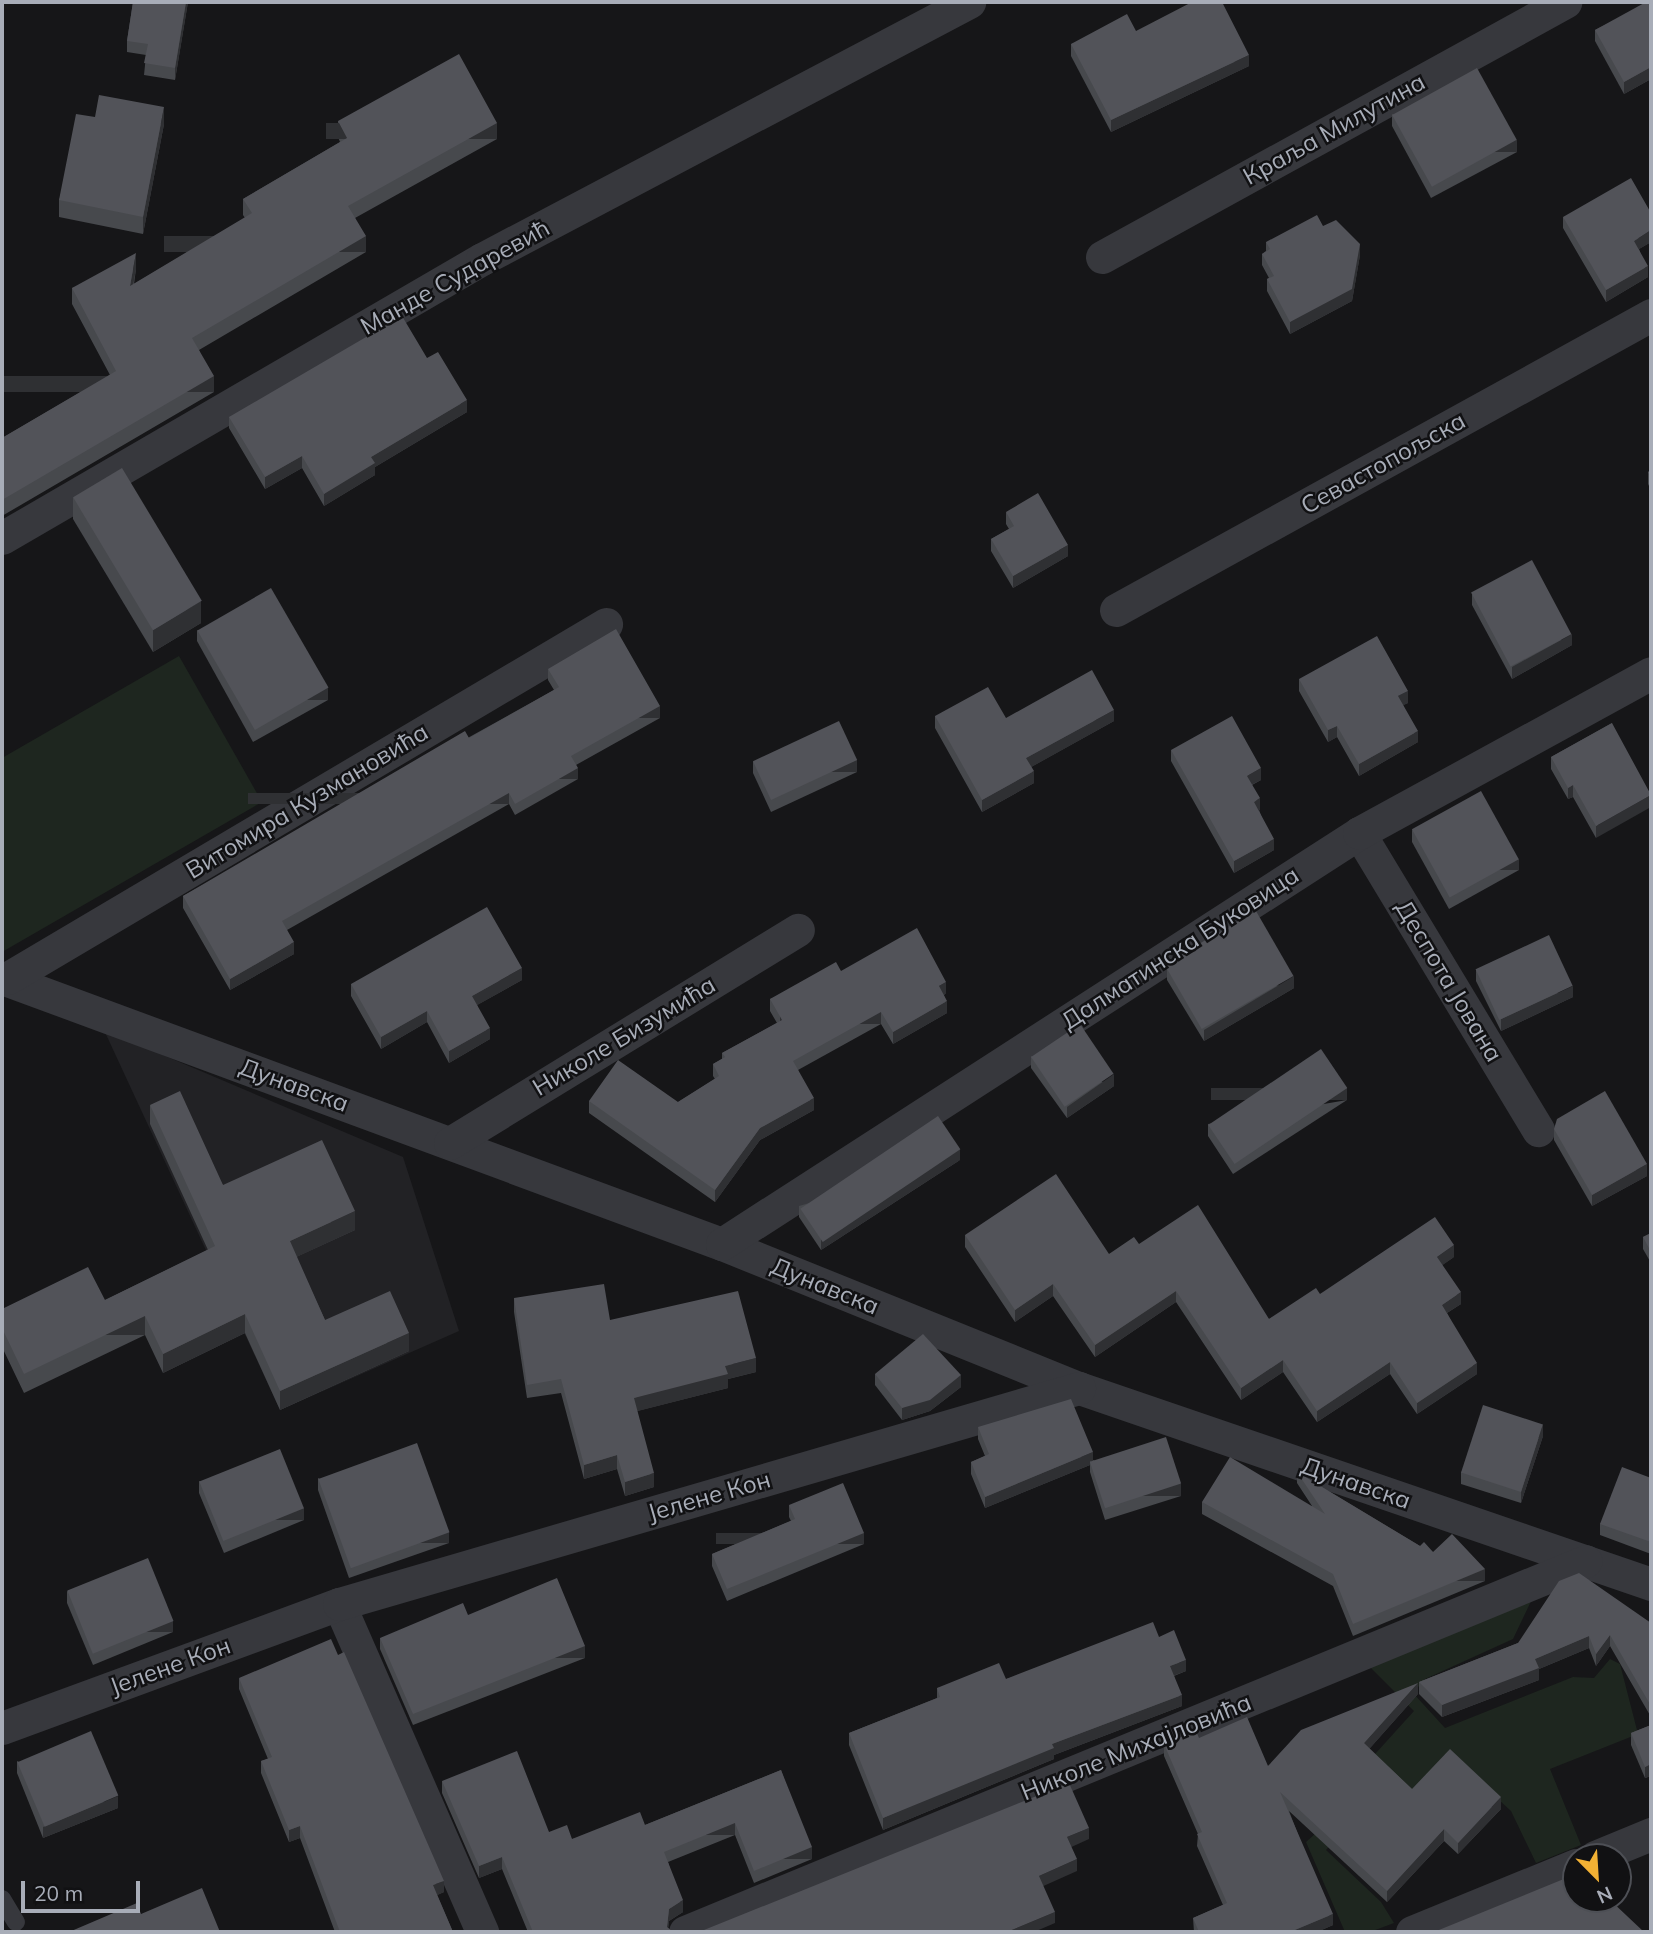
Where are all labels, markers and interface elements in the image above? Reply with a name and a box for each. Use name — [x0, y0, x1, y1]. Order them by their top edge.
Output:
street label: Краља Милутина — [1238, 67, 1430, 191]
street label: Манде Сударевић — [355, 213, 555, 341]
street label: Севастопољска — [1296, 406, 1470, 520]
street label: Витомира Кузмановића — [181, 717, 433, 885]
street label: Далматинска Буковица — [1056, 860, 1304, 1036]
street label: Деспота Јована — [1389, 895, 1509, 1067]
street label: Николе Бизумића — [527, 970, 721, 1102]
street label: Дунавска — [236, 1052, 352, 1118]
street label: Дунавска — [767, 1251, 883, 1321]
street label: Дунавска — [1298, 1451, 1414, 1515]
street label: Јелене Кон — [644, 1465, 774, 1527]
street label: Јелене Кон — [106, 1631, 234, 1701]
street label: Николе Михајловића — [1017, 1688, 1255, 1806]
north arrow — [1562, 1843, 1632, 1913]
scale bar — [24, 1868, 144, 1912]
text: 20 m — [34, 1880, 83, 1906]
text: N — [1593, 1881, 1616, 1909]

